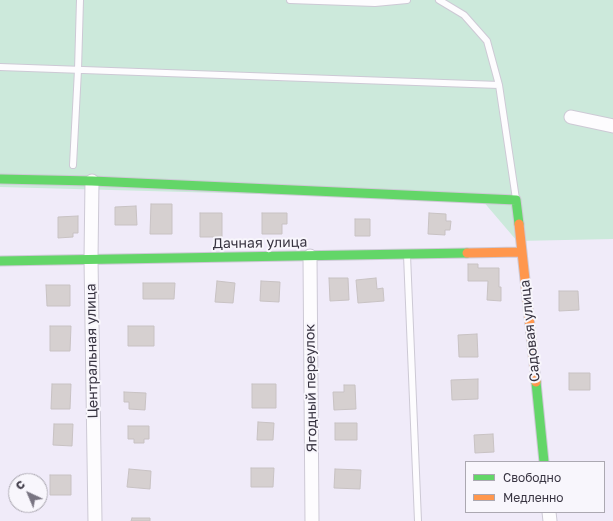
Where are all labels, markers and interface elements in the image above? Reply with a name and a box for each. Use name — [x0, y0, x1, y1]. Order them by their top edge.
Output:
street label: Дачная улица — [212, 234, 308, 252]
street label: Садовая улица — [516, 279, 544, 383]
street label: Центральная улица — [82, 283, 102, 419]
street label: Ягодный переулок — [301, 324, 321, 452]
legend — [465, 461, 605, 513]
text: Свободно — [503, 470, 561, 485]
north arrow — [8, 473, 48, 513]
text: С — [13, 477, 27, 492]
text: Медленно — [503, 490, 563, 505]

